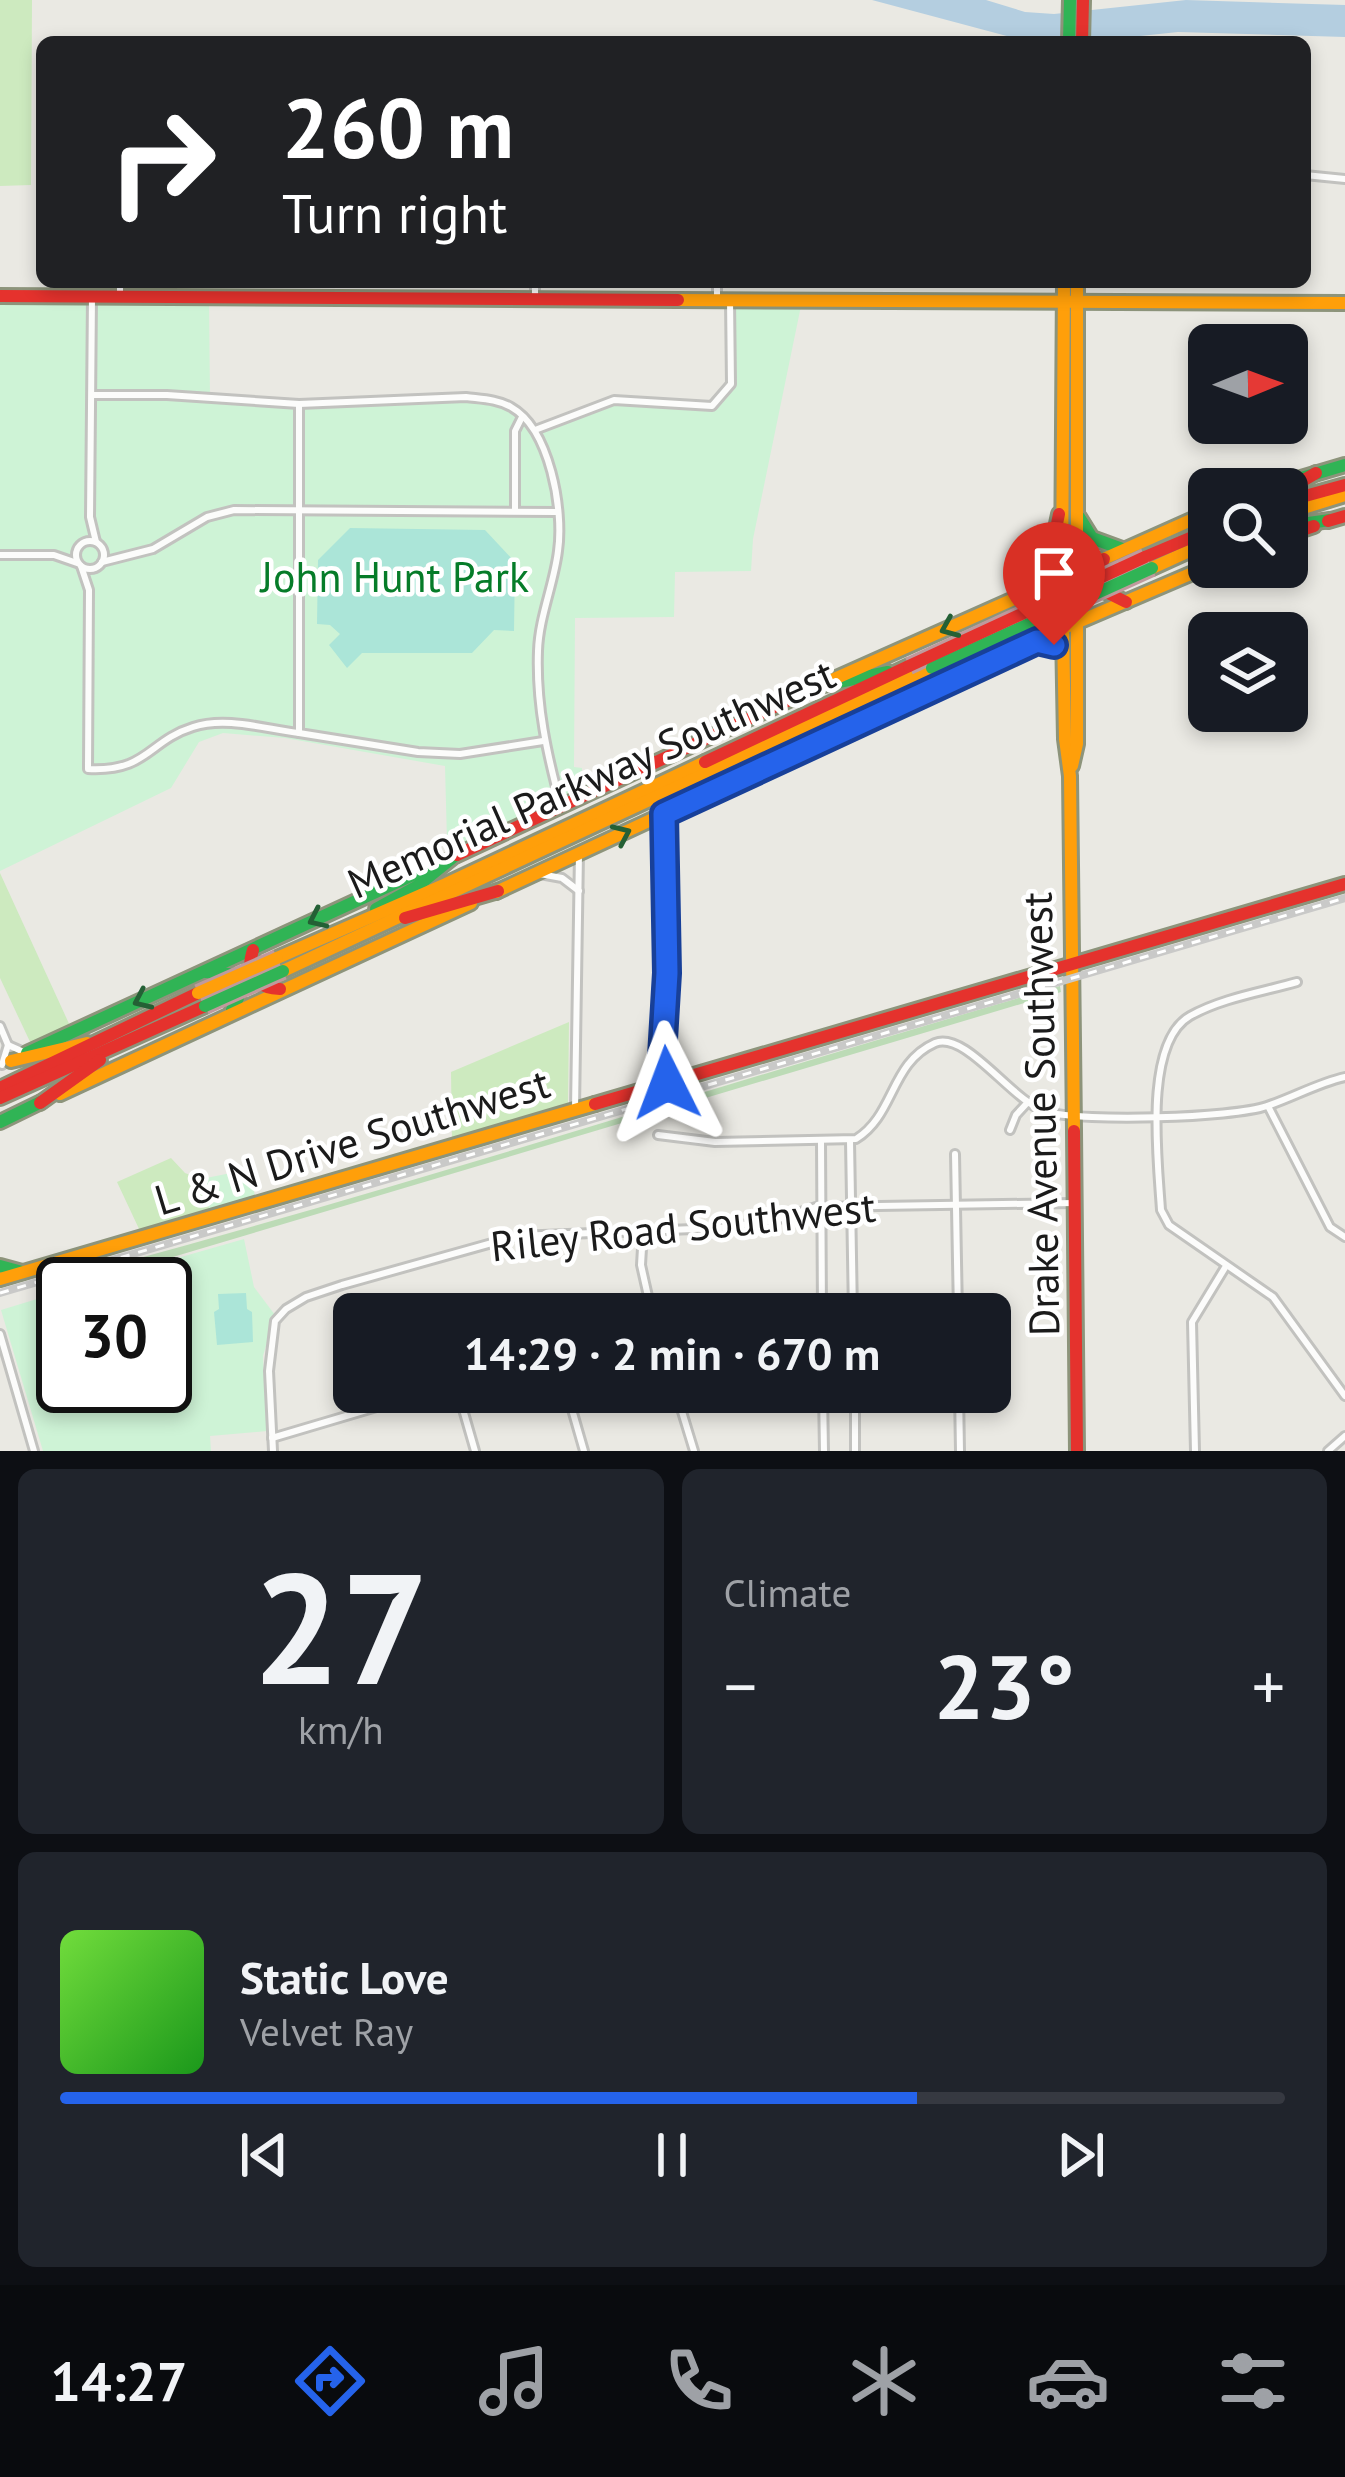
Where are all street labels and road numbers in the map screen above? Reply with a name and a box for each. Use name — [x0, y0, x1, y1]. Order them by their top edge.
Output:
street label: Memorial Parkway Southwest — [339, 646, 843, 910]
street label: Drake Avenue Southwest — [1009, 891, 1071, 1337]
street label: L & N Drive Southwest — [148, 1055, 556, 1227]
street label: Riley Road Southwest — [488, 1178, 878, 1274]

